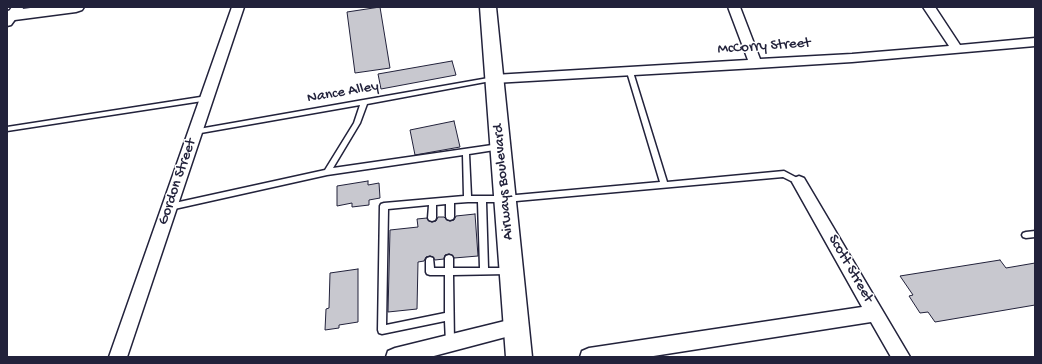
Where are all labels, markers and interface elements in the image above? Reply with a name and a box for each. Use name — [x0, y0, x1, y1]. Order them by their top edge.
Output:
street label: McCorry Street — [717, 35, 811, 59]
street label: Nance Alley — [306, 78, 380, 108]
street label: Airways Boulevard — [490, 123, 518, 241]
street label: Gordon Street — [155, 137, 201, 227]
street label: Scott Street — [823, 232, 877, 306]

